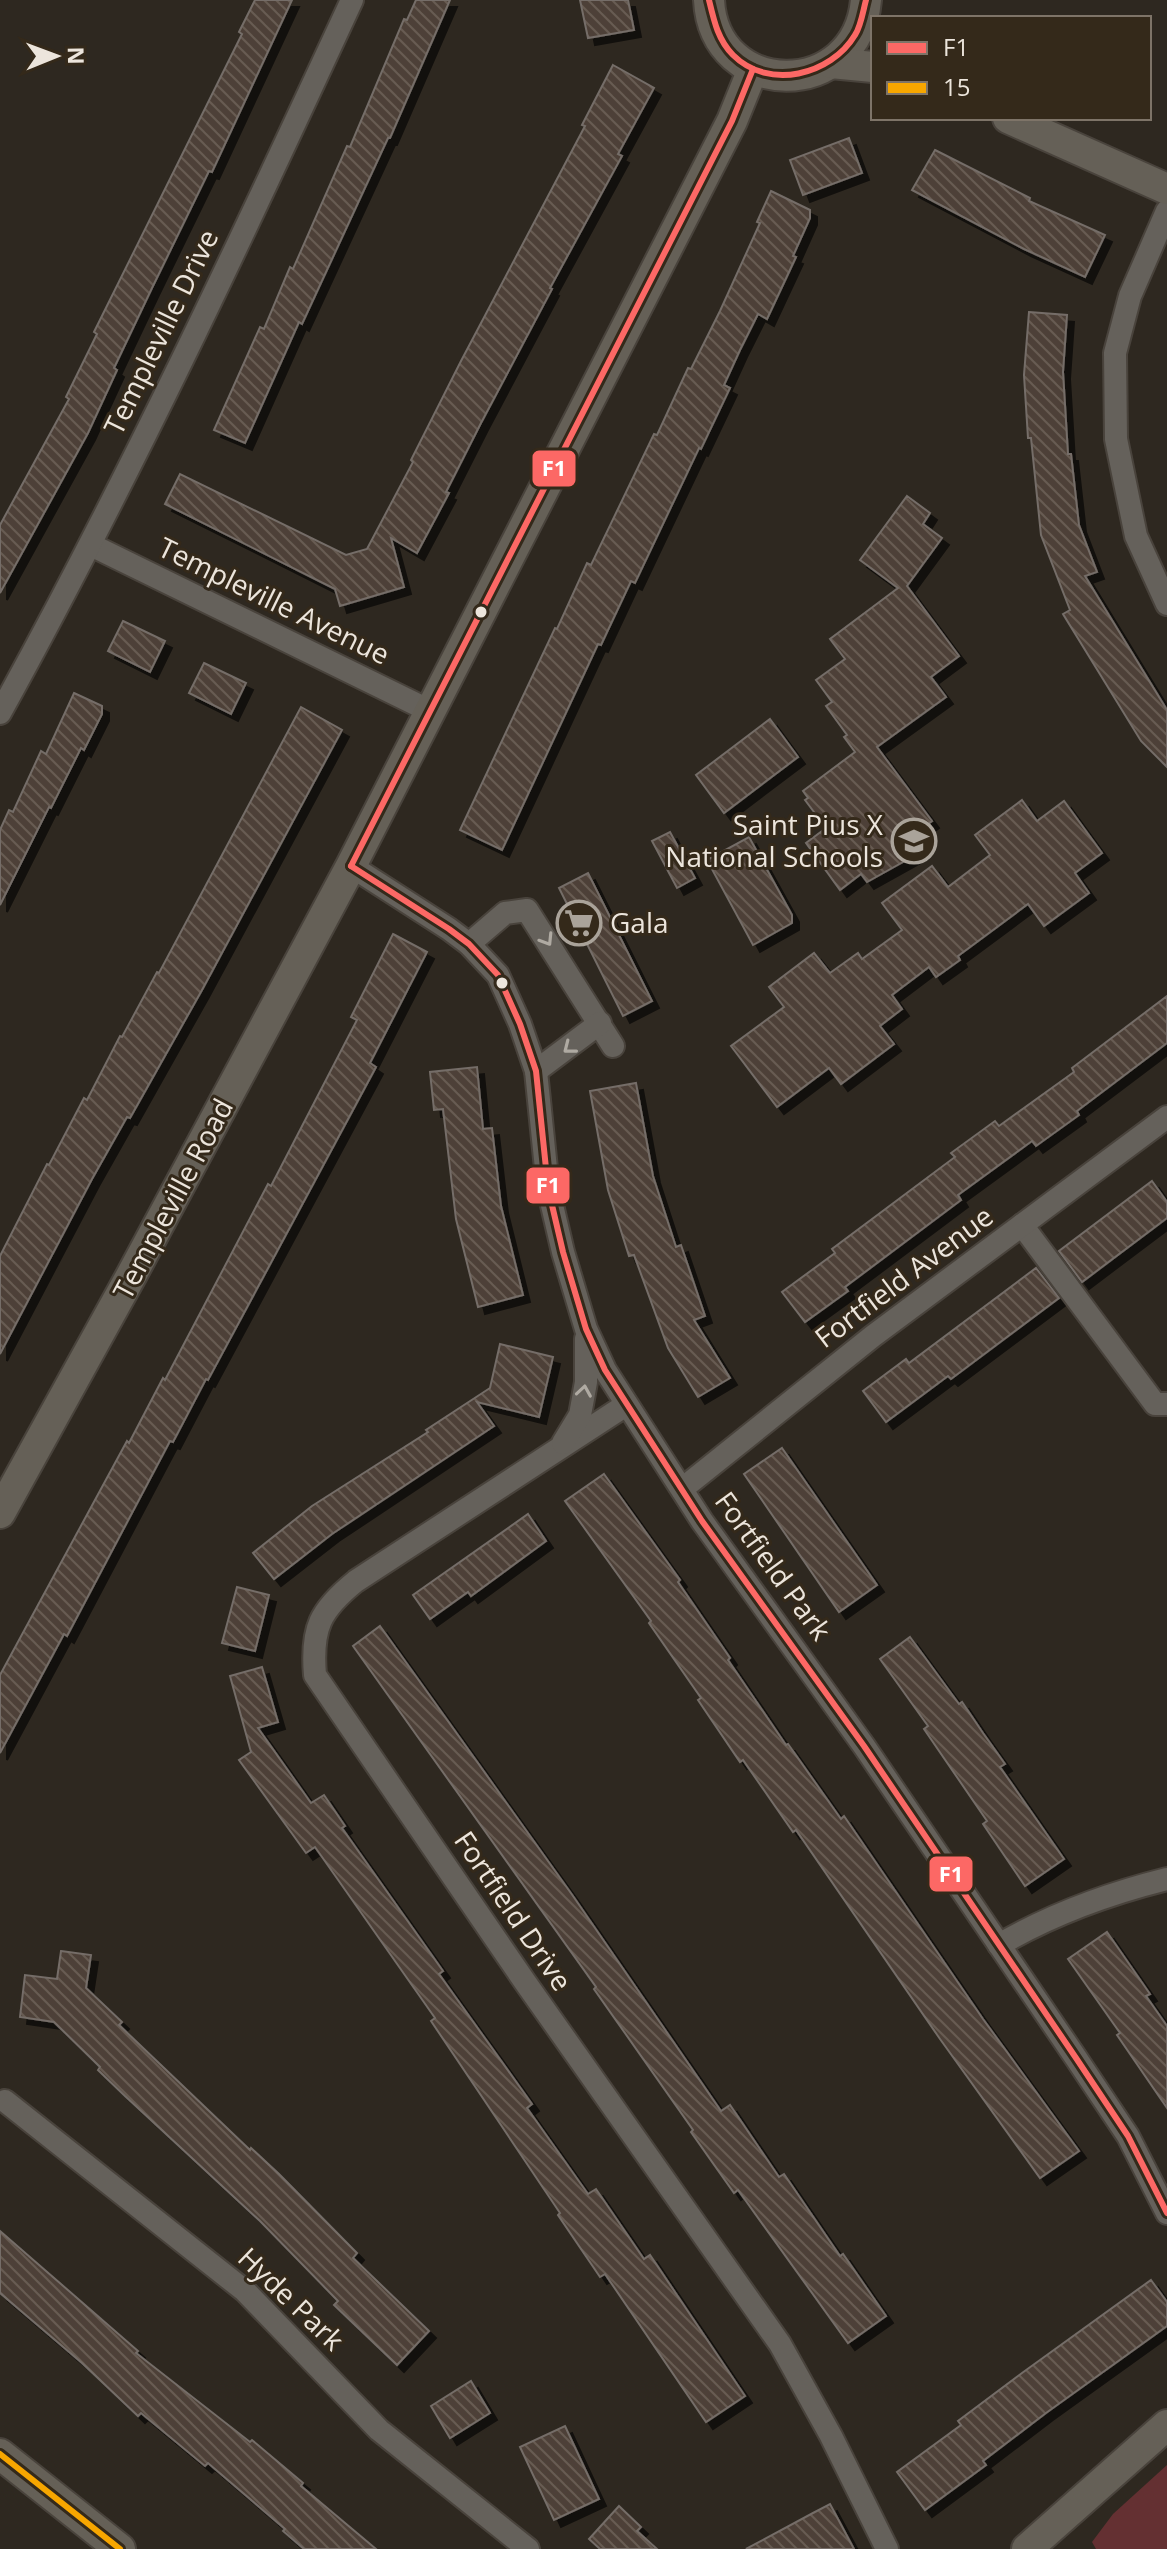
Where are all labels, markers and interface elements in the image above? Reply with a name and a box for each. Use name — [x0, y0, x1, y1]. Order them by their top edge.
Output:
north arrow — [16, 16, 96, 96]
legend — [871, 16, 1151, 120]
text: F1 — [943, 30, 969, 63]
text: N — [62, 46, 92, 65]
text: 15 — [943, 70, 970, 103]
street label: Templeville Drive — [94, 223, 226, 440]
line badge: F1 — [531, 449, 577, 488]
text: F1 — [542, 452, 566, 482]
street label: Templeville Avenue — [153, 528, 396, 673]
unlabelled marker — [473, 604, 489, 620]
place label: Saint Pius X National Schools — [665, 805, 884, 875]
school or university icon: Saint Pius X National Schools — [890, 817, 938, 865]
supermarket icon: Gala — [555, 899, 603, 947]
place label: Gala — [610, 903, 669, 941]
one-way arrow — [538, 931, 553, 945]
unlabelled marker — [494, 975, 510, 991]
one-way arrow — [564, 1038, 578, 1053]
street label: Templeville Road — [103, 1092, 241, 1305]
line badge: F1 — [525, 1166, 571, 1205]
text: F1 — [536, 1169, 560, 1199]
street label: Fortfield Avenue — [807, 1197, 1000, 1356]
one-way arrow — [575, 1384, 592, 1398]
street label: Fortfield Park — [707, 1483, 841, 1648]
street label: Fortfield Drive — [446, 1823, 581, 1998]
line badge: F1 — [928, 1855, 974, 1893]
text: F1 — [939, 1858, 963, 1888]
street label: Hyde Park — [231, 2238, 353, 2358]

